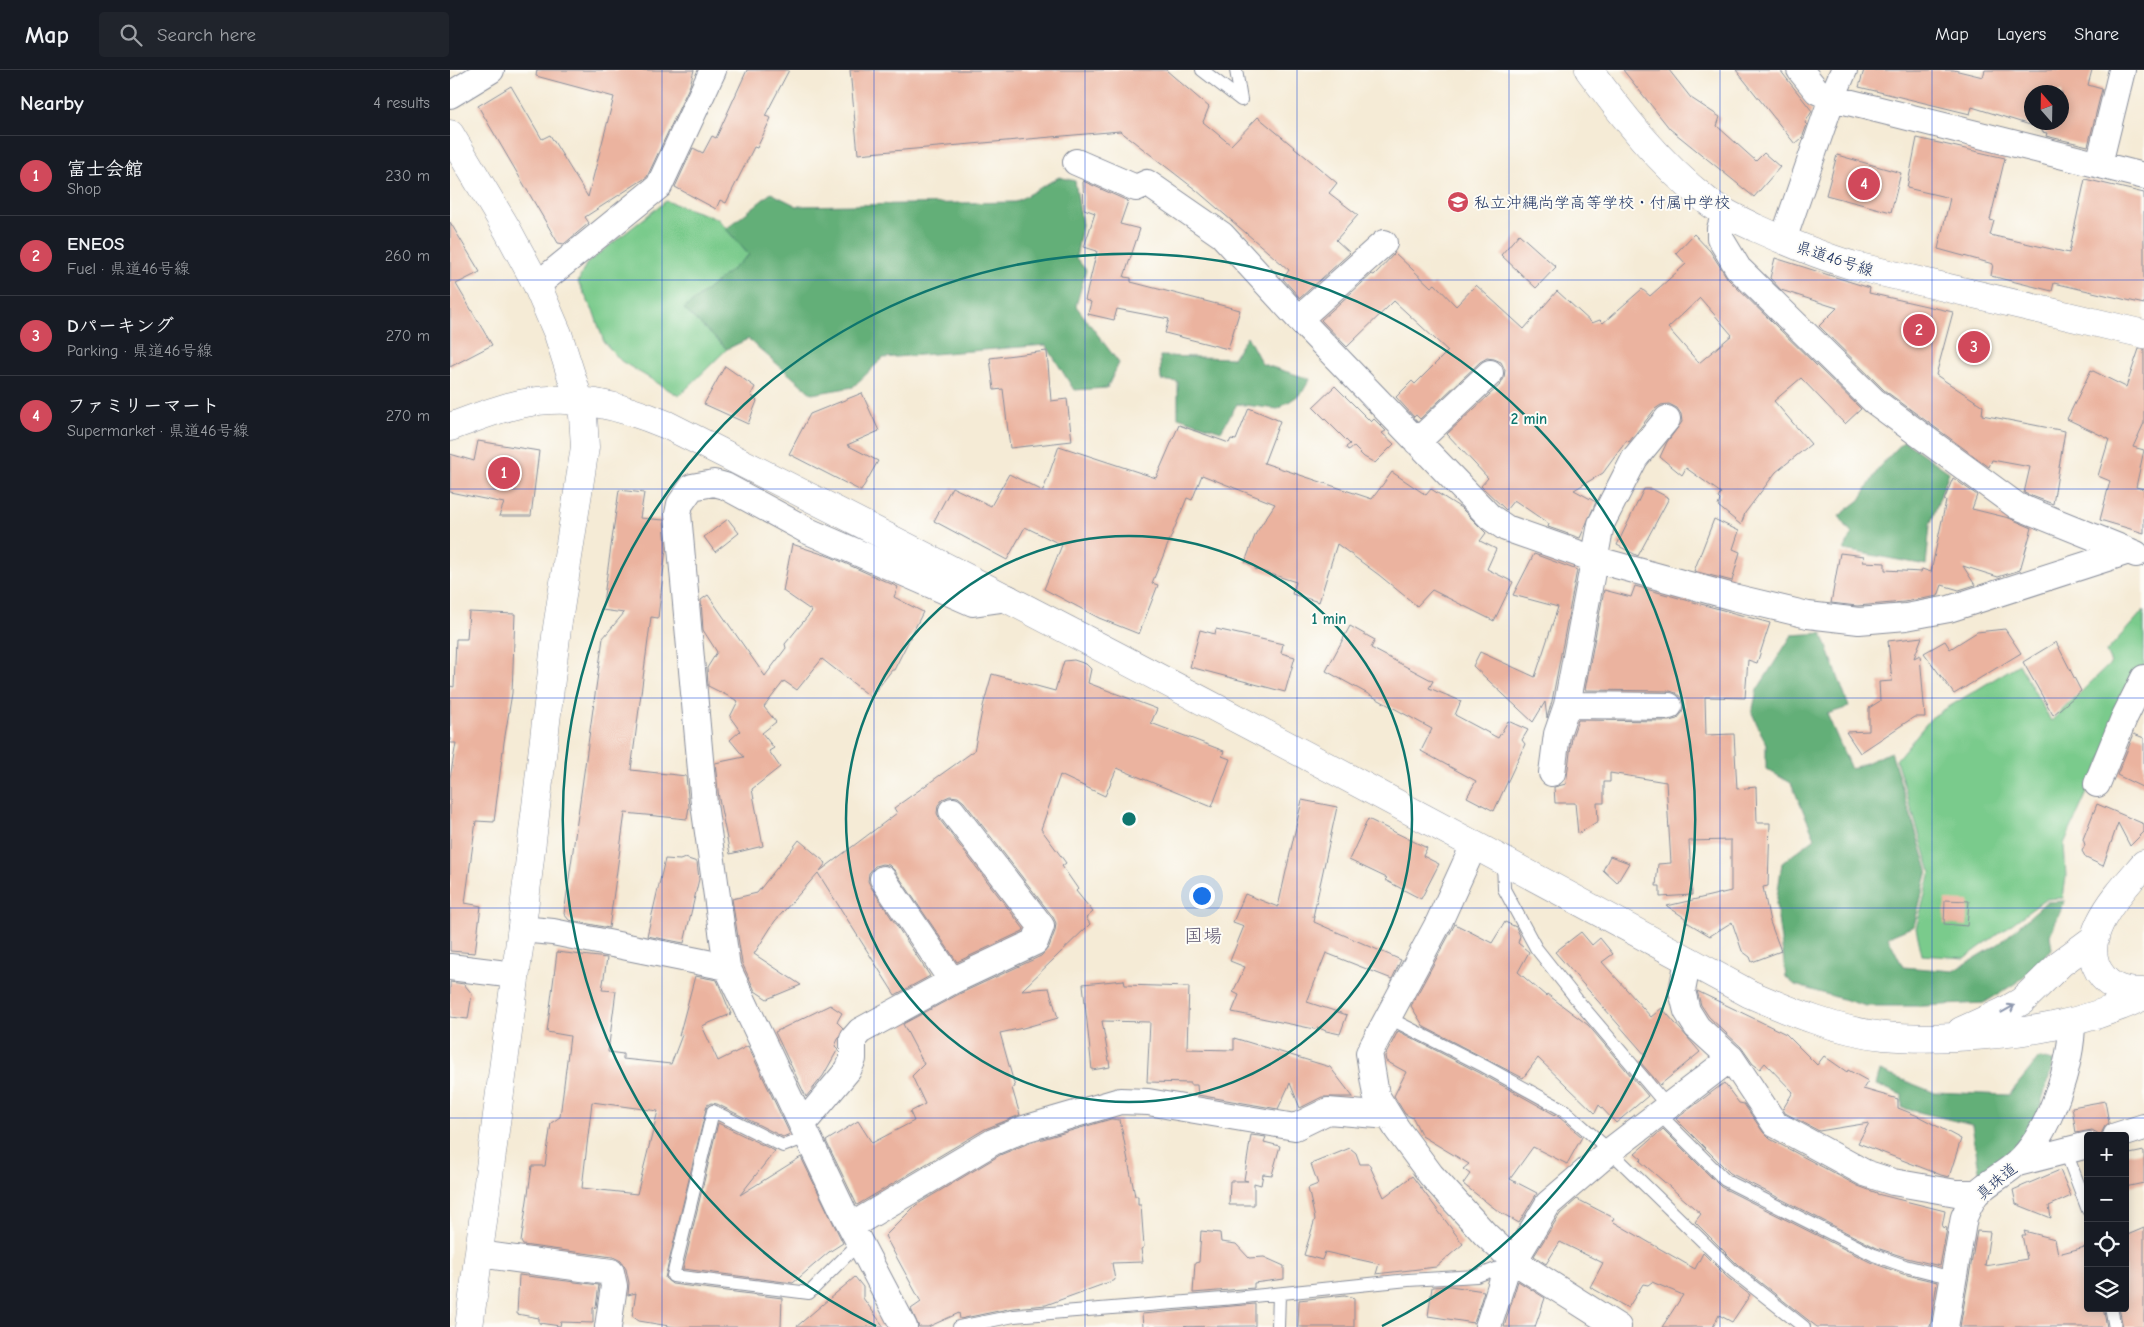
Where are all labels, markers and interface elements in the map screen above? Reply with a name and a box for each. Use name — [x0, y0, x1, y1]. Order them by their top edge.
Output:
search box — [99, 12, 449, 57]
text: Map — [25, 21, 69, 49]
icon: search — [117, 21, 145, 49]
text: Search here — [157, 24, 256, 46]
text: Map — [1935, 24, 1969, 45]
text: Layers — [1997, 24, 2046, 45]
text: Share — [2074, 24, 2119, 45]
north arrow — [2024, 85, 2069, 130]
text: Nearby — [20, 91, 84, 115]
text: 4 results — [373, 94, 430, 112]
text: 富士会館 — [67, 158, 143, 180]
pin: 4 — [1848, 165, 1880, 203]
text: 1 — [33, 167, 39, 185]
text: 230 m — [385, 167, 430, 185]
text: Shop — [67, 180, 101, 198]
school or university icon: 私立沖縄尚学高等学校・付属中学校 — [1446, 190, 1470, 214]
place label: 私立沖縄尚学高等学校・付属中学校 — [1474, 194, 1730, 212]
text: ENEOS — [67, 233, 124, 255]
street label: 県道46号線 — [1794, 238, 1876, 280]
text: 2 — [32, 247, 40, 265]
text: 260 m — [385, 247, 430, 265]
text: Fuel · 県道46号線 — [67, 260, 190, 278]
pin: 2 — [1903, 311, 1935, 349]
text: Dパーキング — [67, 315, 174, 337]
text: 3 — [32, 327, 40, 345]
text: 270 m — [386, 327, 430, 345]
pin: 3 — [1958, 328, 1990, 366]
text: Parking · 県道46号線 — [67, 342, 213, 360]
text: ファミリーマート — [67, 395, 220, 417]
text: 4 — [32, 407, 40, 425]
text: 270 m — [386, 407, 430, 425]
text: 2 min — [1511, 410, 1547, 428]
text: Supermarket · 県道46号線 — [67, 422, 249, 440]
pin: 1 — [488, 454, 520, 492]
text: 1 min — [1312, 610, 1346, 628]
centre of rings — [1120, 810, 1138, 828]
your location — [1189, 883, 1215, 909]
district label: 国場 — [1184, 925, 1222, 947]
one-way arrow — [2001, 1004, 2016, 1014]
map controls — [2084, 1132, 2129, 1312]
button: + — [2084, 1132, 2129, 1177]
street label: 真珠道 — [1972, 1159, 2021, 1204]
button: − — [2084, 1177, 2129, 1222]
button: locate — [2084, 1222, 2129, 1267]
button: layers — [2084, 1267, 2129, 1312]

